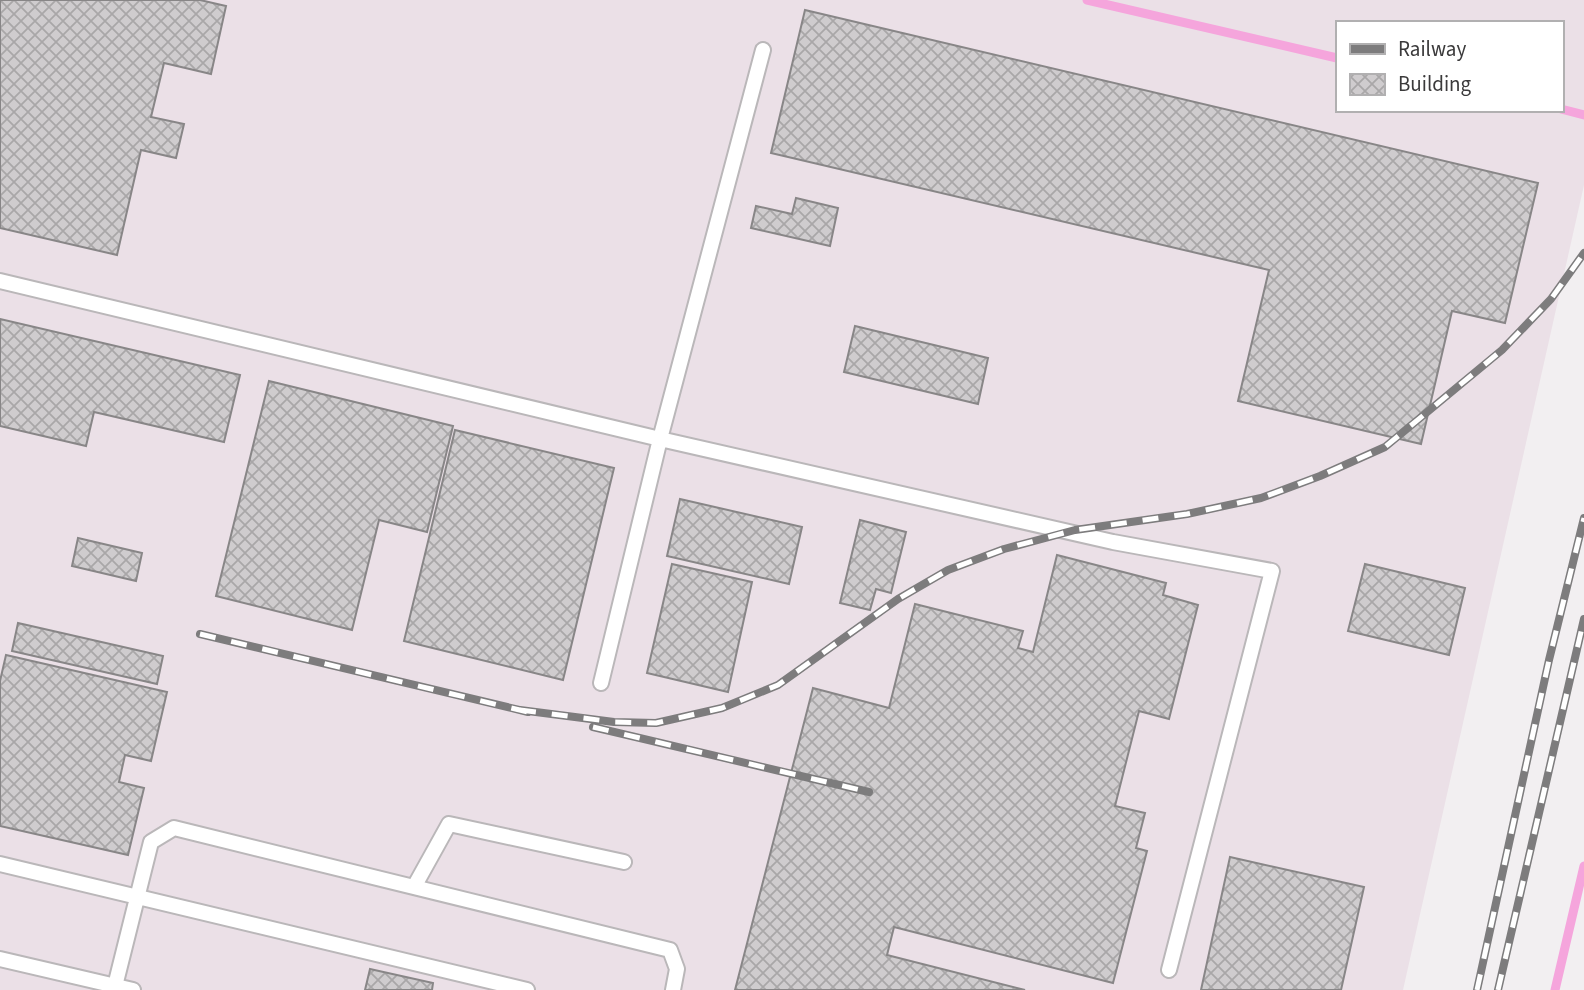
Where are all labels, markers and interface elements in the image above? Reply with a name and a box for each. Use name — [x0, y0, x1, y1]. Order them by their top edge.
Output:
legend — [1336, 21, 1563, 112]
text: Railway — [1398, 34, 1466, 64]
text: Building — [1398, 69, 1472, 99]

